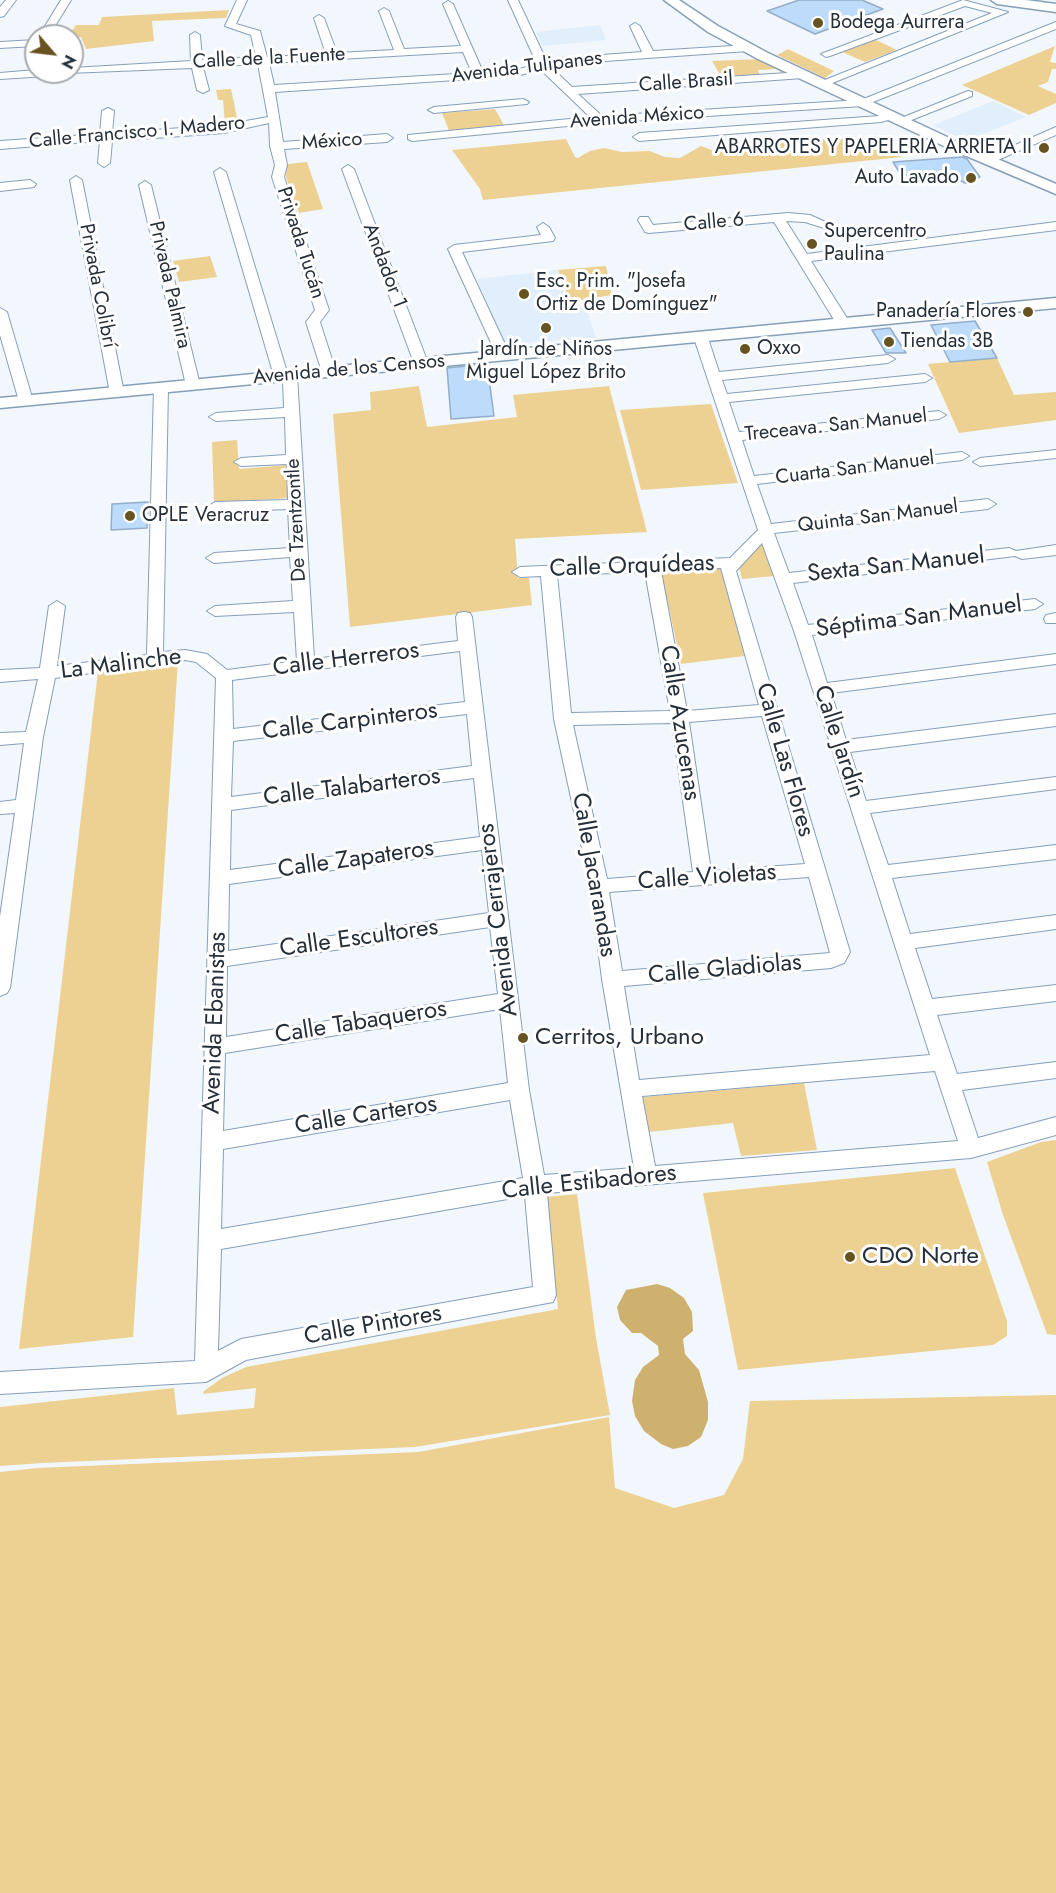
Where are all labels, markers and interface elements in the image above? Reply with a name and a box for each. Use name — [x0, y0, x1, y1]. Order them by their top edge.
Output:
place label: Bodega Aurrera — [830, 11, 964, 35]
marker: Bodega Aurrera — [811, 16, 825, 30]
north arrow — [24, 24, 84, 84]
street label: Calle de la Fuente — [192, 43, 346, 75]
street label: Avenida Tulipanes — [450, 47, 604, 89]
text: N — [55, 51, 82, 73]
street label: Calle Brasil — [638, 68, 734, 98]
street label: Avenida México — [569, 101, 705, 135]
street label: Calle Francisco I. Madero — [28, 112, 246, 154]
street label: México — [301, 128, 363, 156]
place label: ABARROTES Y PAPELERIA ARRIETA II — [715, 136, 1032, 160]
marker: ABARROTES Y PAPELERIA ARRIETA II — [1037, 141, 1051, 155]
place label: Auto Lavado — [855, 166, 959, 190]
marker: Auto Lavado — [964, 171, 978, 185]
street label: Privada Tucán — [271, 184, 329, 302]
street label: Calle 6 — [683, 208, 745, 238]
street label: Privada Palmira — [143, 219, 195, 351]
street label: Andador 1 — [357, 220, 411, 312]
place label: Supercentro Paulina — [824, 220, 926, 267]
street label: Privada Colibrí — [73, 222, 121, 350]
marker: Supercentro Paulina — [805, 237, 819, 251]
place label: Esc. Prim. "Josefa Ortiz de Domínguez" — [536, 270, 718, 317]
marker: Esc. Prim. "Josefa Ortiz de Domínguez" — [517, 287, 531, 301]
place label: Panadería Flores — [876, 300, 1016, 324]
marker: Panadería Flores — [1021, 305, 1035, 319]
marker: Jardín de Niños Miguel López Brito — [539, 321, 553, 335]
place label: Tiendas 3B — [901, 330, 993, 354]
marker: Tiendas 3B — [882, 335, 896, 349]
place label: Oxxo — [757, 337, 801, 361]
place label: Jardín de Niños Miguel López Brito — [466, 338, 626, 385]
marker: Oxxo — [738, 342, 752, 356]
street label: Avenida de los Censos — [252, 350, 446, 390]
street label: Treceava. San Manuel — [744, 404, 928, 448]
street label: Cuarta San Manuel — [774, 447, 936, 491]
street label: De Tzentzontle — [282, 458, 312, 582]
street label: Quinta San Manuel — [797, 495, 959, 539]
place label: OPLE Veracruz — [142, 504, 269, 528]
marker: OPLE Veracruz — [123, 509, 137, 523]
street label: Sexta San Manuel — [806, 542, 986, 590]
street label: Calle Orquídeas — [549, 550, 715, 584]
street label: Séptima San Manuel — [814, 591, 1024, 645]
street label: Calle Herreros — [271, 637, 421, 683]
street label: La Malinche — [59, 643, 183, 687]
street label: Calle Azucenas — [653, 643, 705, 803]
street label: Calle Las Flores — [748, 680, 820, 840]
street label: Calle Jardín — [806, 682, 870, 802]
street label: Calle Carpinteros — [261, 697, 439, 747]
street label: Calle Talabarteros — [262, 763, 442, 813]
street label: Calle Jacarandas — [564, 791, 622, 959]
street label: Avenida Cerrajeros — [473, 822, 525, 1018]
street label: Calle Zapateros — [276, 835, 436, 885]
street label: Calle Violetas — [637, 859, 777, 897]
street label: Calle Escultores — [278, 914, 440, 964]
street label: Avenida Ebanistas — [198, 931, 234, 1115]
street label: Calle Gladiolas — [647, 949, 803, 991]
street label: Calle Tabaqueros — [273, 995, 449, 1051]
place label: Cerritos, Urbano — [535, 1024, 704, 1052]
marker: Cerritos, Urbano — [516, 1031, 530, 1045]
street label: Calle Carteros — [293, 1091, 439, 1141]
street label: Calle Estibadores — [500, 1160, 678, 1206]
place label: CDO Norte — [862, 1243, 979, 1271]
marker: CDO Norte — [843, 1250, 857, 1264]
street label: Calle Pintores — [302, 1300, 444, 1352]

